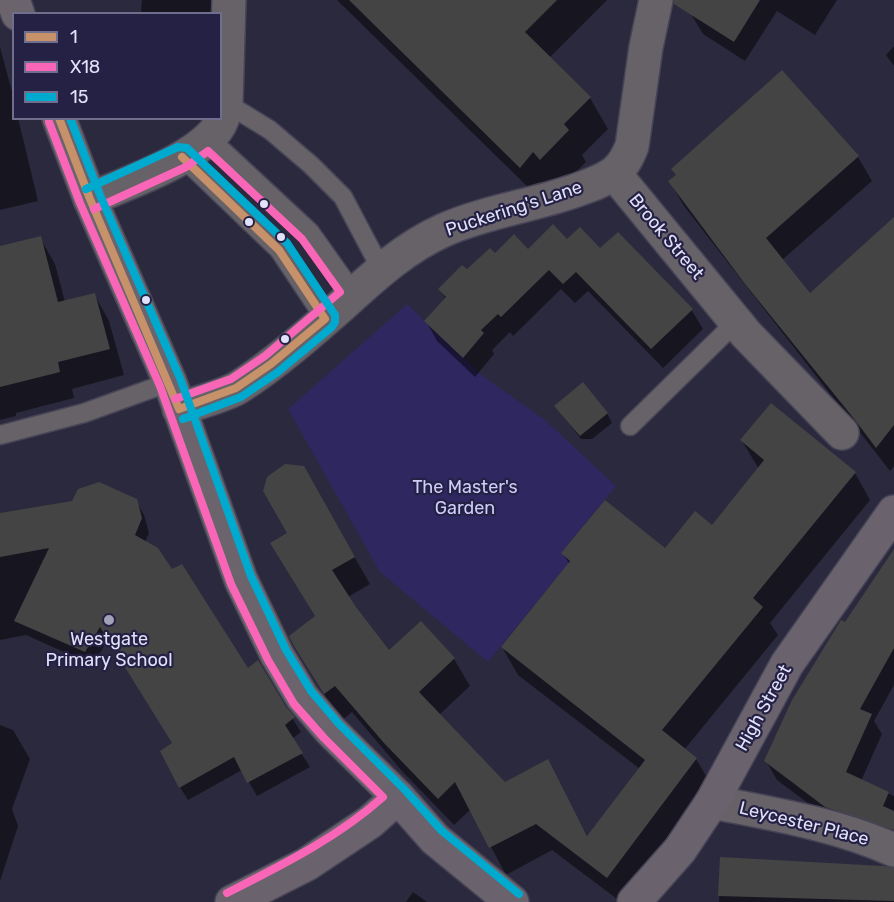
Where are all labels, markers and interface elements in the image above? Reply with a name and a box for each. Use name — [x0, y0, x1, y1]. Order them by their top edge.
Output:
legend — [12, 12, 222, 120]
text: 1 — [70, 26, 78, 48]
text: X18 — [70, 56, 100, 78]
text: 15 — [70, 86, 88, 108]
street label: Puckering's Lane — [443, 177, 585, 241]
street label: Brook Street — [624, 190, 708, 284]
unlabelled marker — [258, 198, 270, 210]
unlabelled marker — [243, 216, 255, 228]
unlabelled marker — [275, 231, 287, 243]
unlabelled marker — [140, 294, 152, 306]
unlabelled marker — [279, 333, 291, 345]
park label: The Master's Garden — [412, 477, 518, 520]
marker: Westgate Primary School — [102, 613, 116, 627]
place label: Westgate Primary School — [45, 629, 173, 672]
street label: High Street — [731, 661, 797, 755]
street label: Leycester Place — [737, 797, 871, 851]

